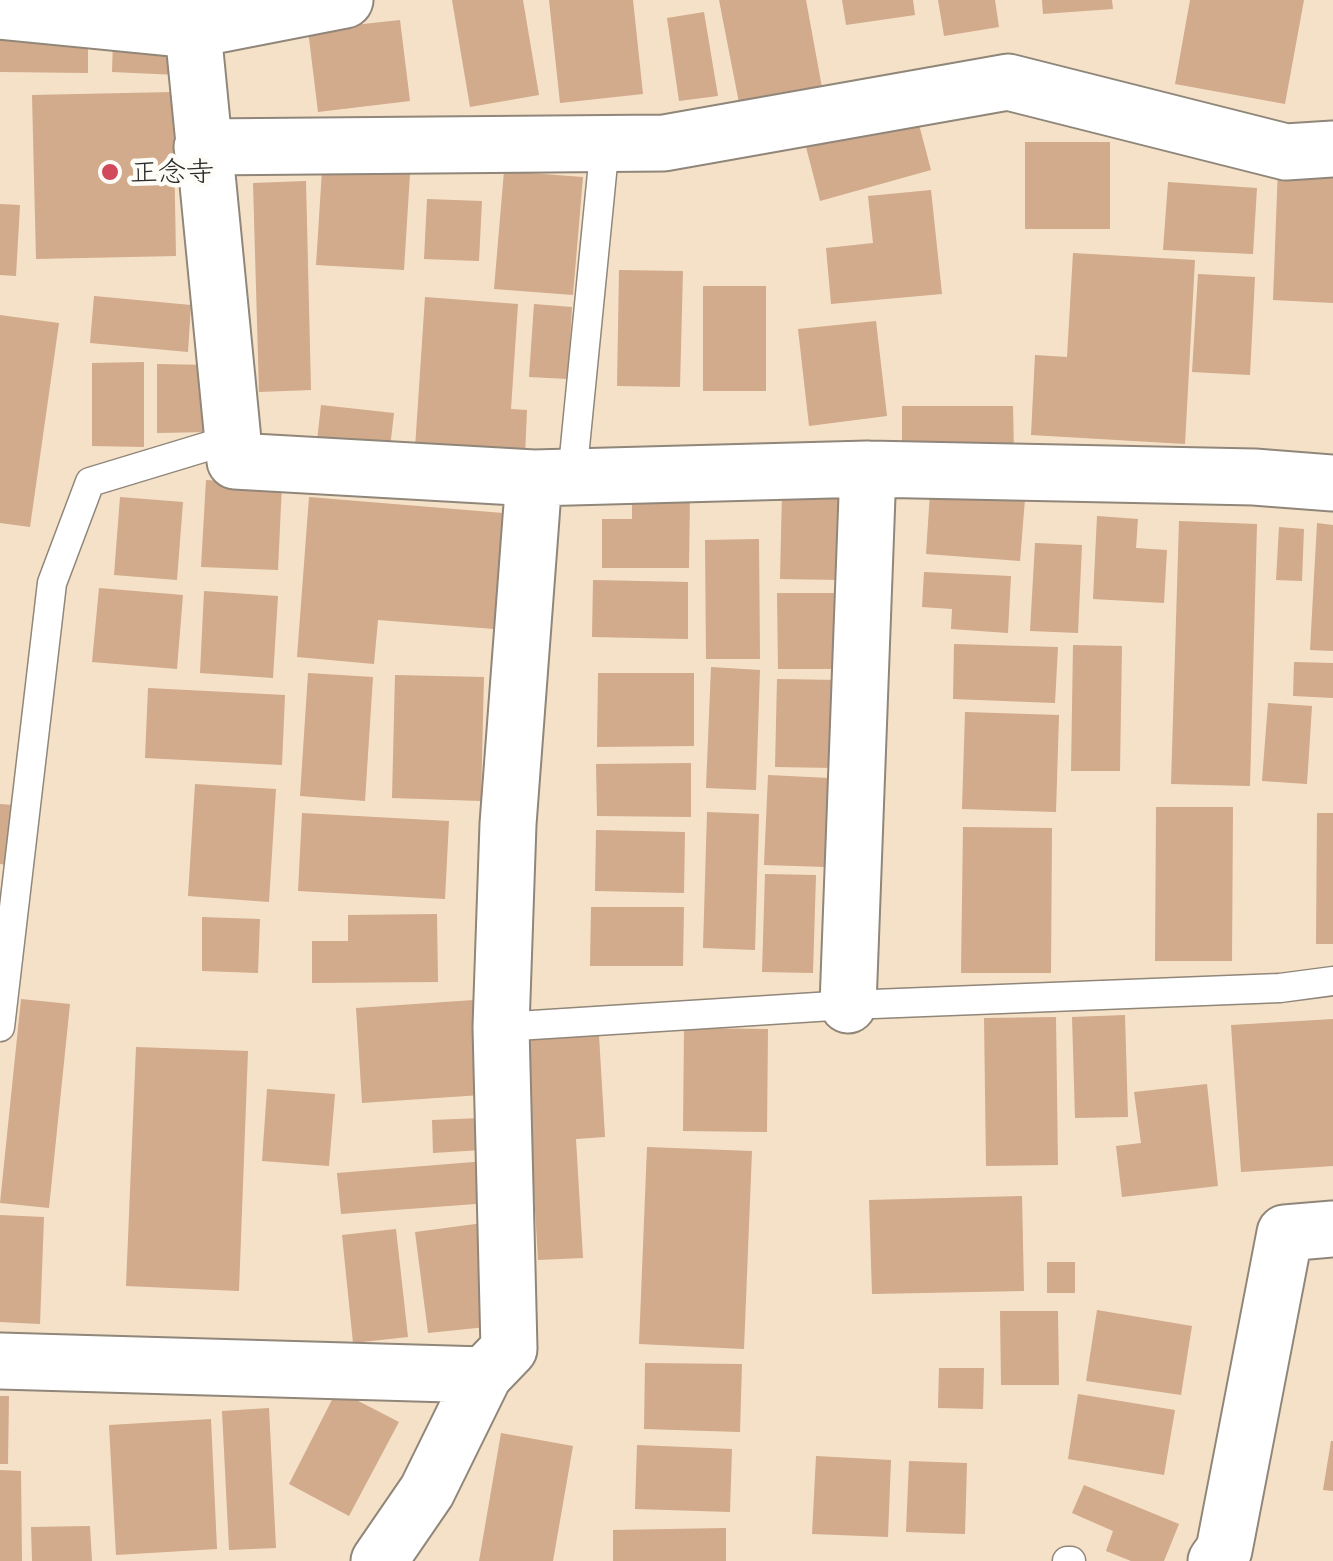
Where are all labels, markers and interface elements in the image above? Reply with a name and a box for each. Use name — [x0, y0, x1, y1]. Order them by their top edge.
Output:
place label: 正念寺 — [130, 155, 214, 189]
marker: 正念寺 — [99, 161, 121, 183]

